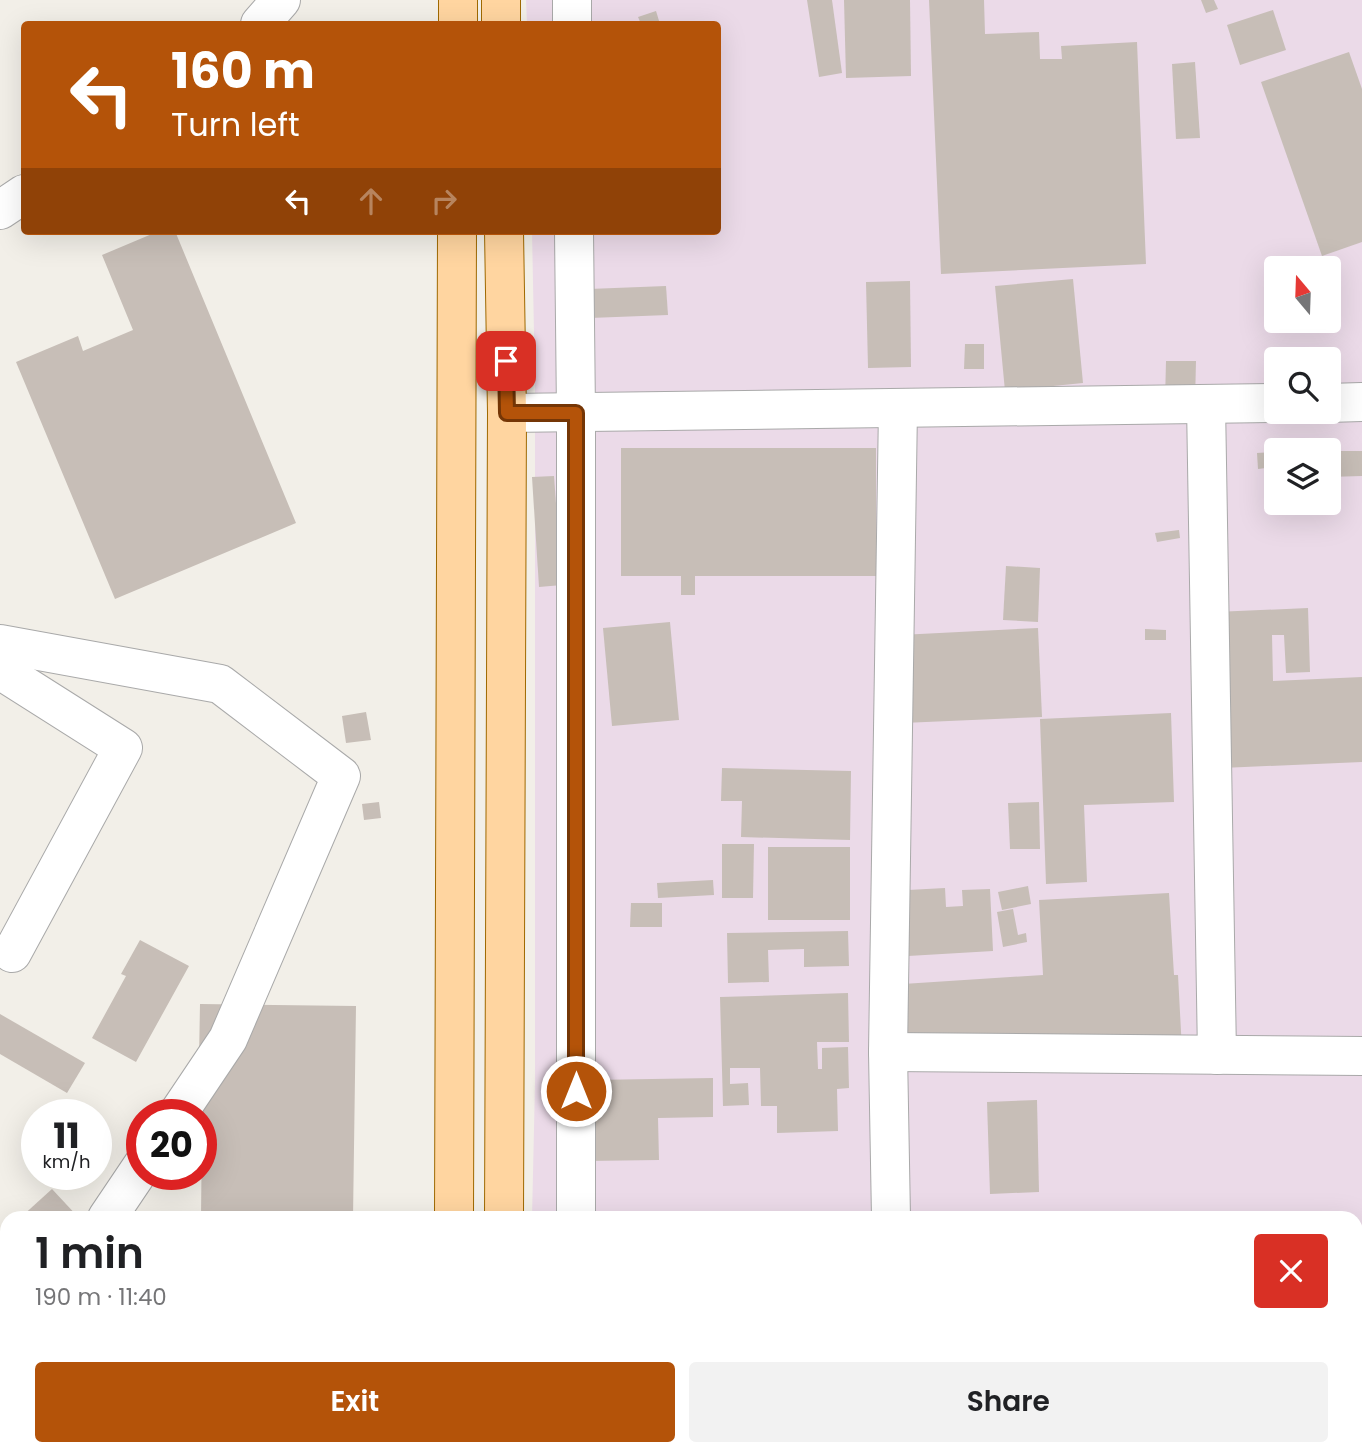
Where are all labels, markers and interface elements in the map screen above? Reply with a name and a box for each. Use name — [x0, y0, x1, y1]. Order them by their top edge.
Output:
text: 160 m — [171, 37, 315, 105]
icon: left — [56, 49, 147, 140]
text: Turn left — [171, 102, 300, 147]
icon: left — [279, 182, 317, 220]
icon: ahead — [352, 182, 390, 220]
icon: right — [425, 182, 463, 220]
north arrow — [1264, 256, 1340, 332]
map controls — [1264, 256, 1341, 515]
pin — [476, 331, 536, 391]
icon: arrive — [487, 342, 525, 380]
button: search — [1264, 347, 1341, 424]
button: layers — [1264, 438, 1341, 515]
position arrow — [539, 1054, 613, 1128]
speed limit sign: 20 — [126, 1099, 217, 1190]
text: 11 — [53, 1111, 80, 1160]
text: km/h — [43, 1149, 90, 1174]
text: 1 min — [35, 1224, 144, 1283]
button: close — [1254, 1234, 1328, 1308]
text: 190 m · 11:40 — [35, 1281, 167, 1313]
button: Exit — [35, 1362, 675, 1442]
button: Share — [689, 1362, 1328, 1442]

